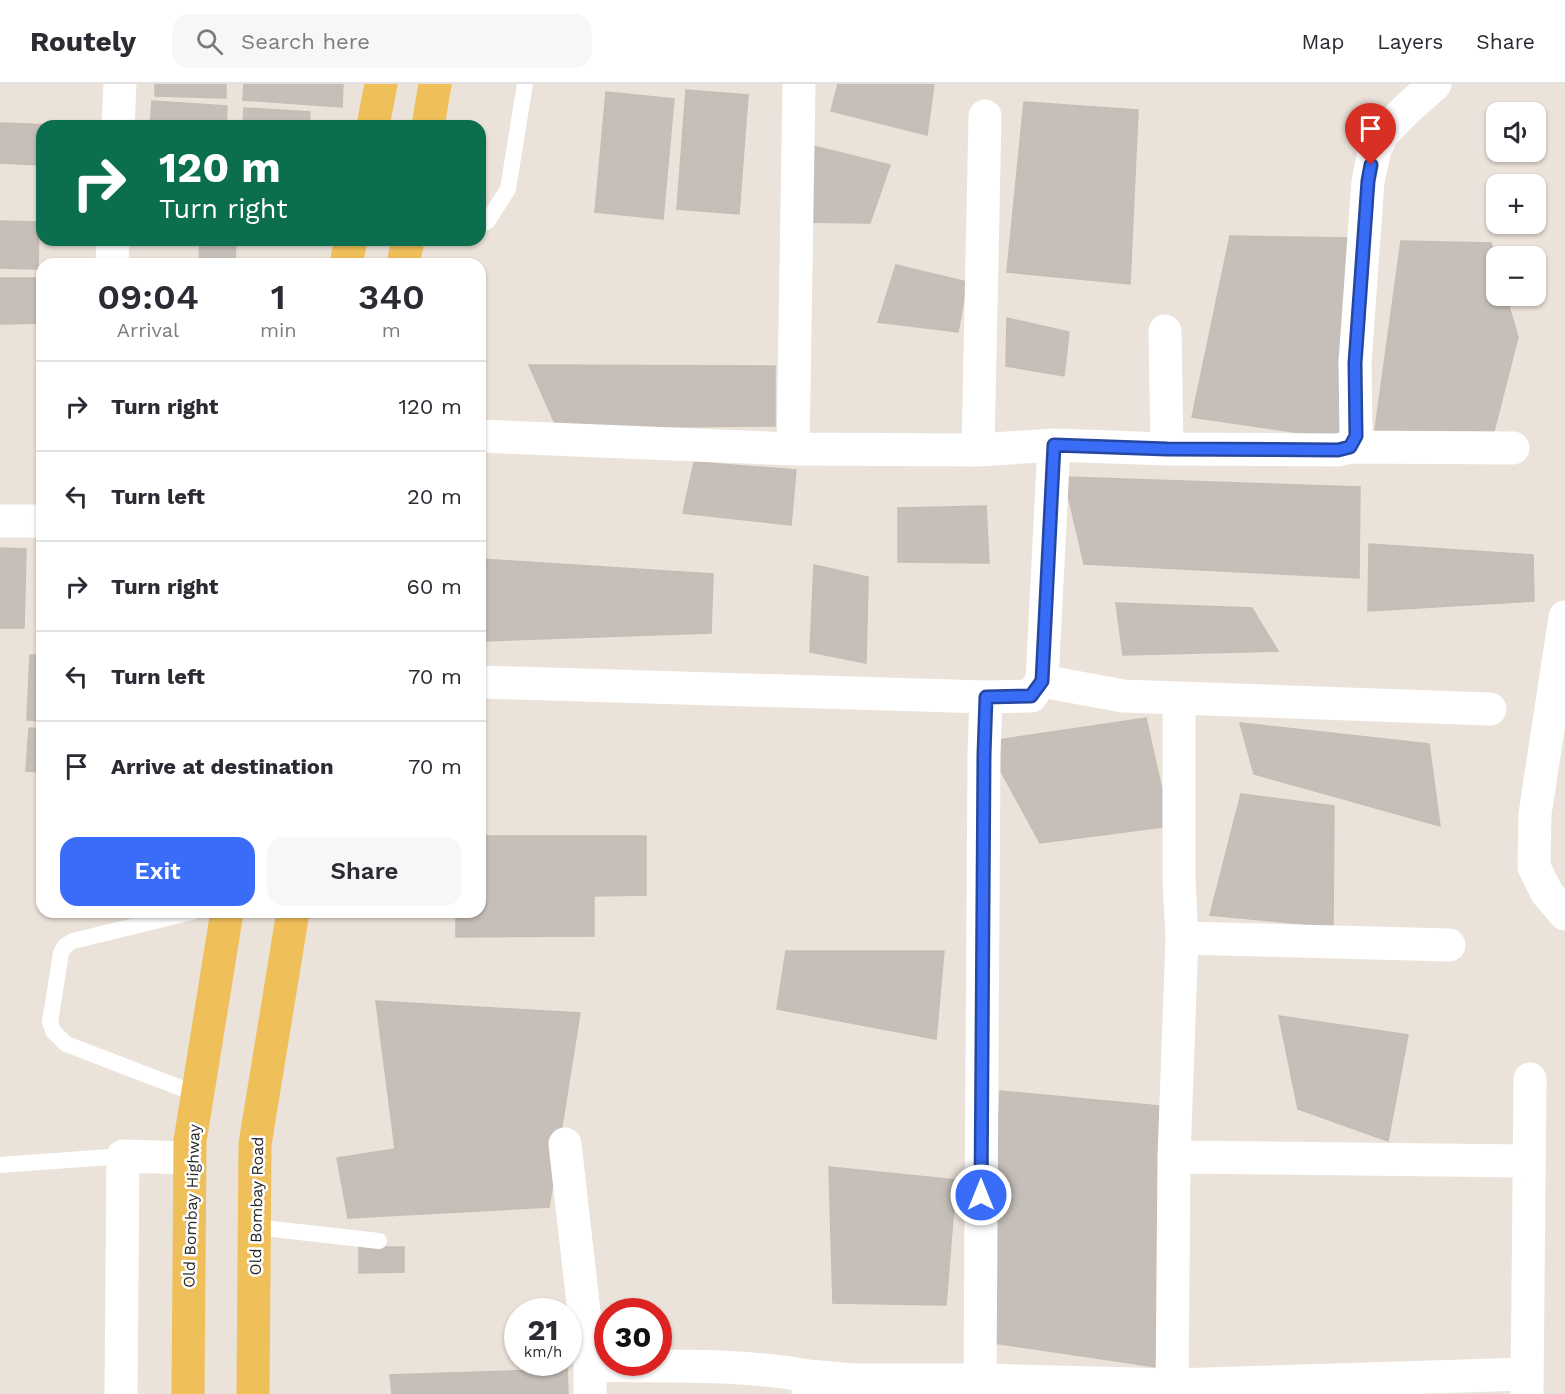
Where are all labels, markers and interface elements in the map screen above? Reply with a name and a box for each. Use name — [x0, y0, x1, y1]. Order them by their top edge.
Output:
search box — [172, 14, 592, 68]
text: Routely — [30, 25, 136, 58]
icon: search — [193, 25, 226, 58]
text: Search here — [241, 29, 370, 54]
text: Map — [1301, 29, 1344, 54]
text: Layers — [1377, 29, 1443, 54]
text: Share — [1476, 29, 1535, 54]
map controls — [1486, 102, 1546, 306]
button: sound — [1486, 102, 1546, 162]
pin — [1345, 103, 1396, 165]
icon: arrive — [1354, 112, 1387, 145]
text: 120 m — [159, 143, 281, 192]
icon: right — [60, 144, 138, 222]
button: + — [1486, 174, 1546, 234]
text: Turn right — [159, 193, 288, 225]
button: − — [1486, 246, 1546, 306]
text: 09:04 — [97, 276, 199, 318]
text: 1 — [271, 276, 286, 318]
text: 340 — [358, 276, 425, 318]
text: Arrival — [117, 318, 179, 342]
text: min — [260, 318, 297, 342]
text: m — [382, 318, 401, 342]
icon: right — [60, 390, 93, 423]
text: Turn right — [111, 394, 218, 419]
text: 120 m — [398, 394, 462, 419]
icon: left — [60, 480, 93, 513]
text: Turn left — [111, 484, 205, 509]
text: 20 m — [407, 484, 462, 509]
icon: right — [60, 570, 93, 603]
text: Turn right — [111, 574, 218, 599]
text: 60 m — [406, 574, 462, 599]
icon: left — [60, 660, 93, 693]
text: Turn left — [111, 664, 205, 689]
text: 70 m — [408, 664, 462, 689]
icon: arrive — [60, 750, 93, 783]
text: Arrive at destination — [111, 754, 334, 779]
text: 70 m — [408, 754, 462, 779]
button: Exit — [60, 837, 255, 906]
button: Share — [267, 837, 462, 906]
street label: Old Bombay Highway — [179, 1123, 204, 1288]
street label: Old Bombay Road — [246, 1137, 267, 1275]
position arrow — [949, 1163, 1013, 1227]
speed limit sign: 30 — [594, 1298, 672, 1376]
text: 21 — [528, 1312, 558, 1347]
text: km/h — [524, 1343, 562, 1361]

